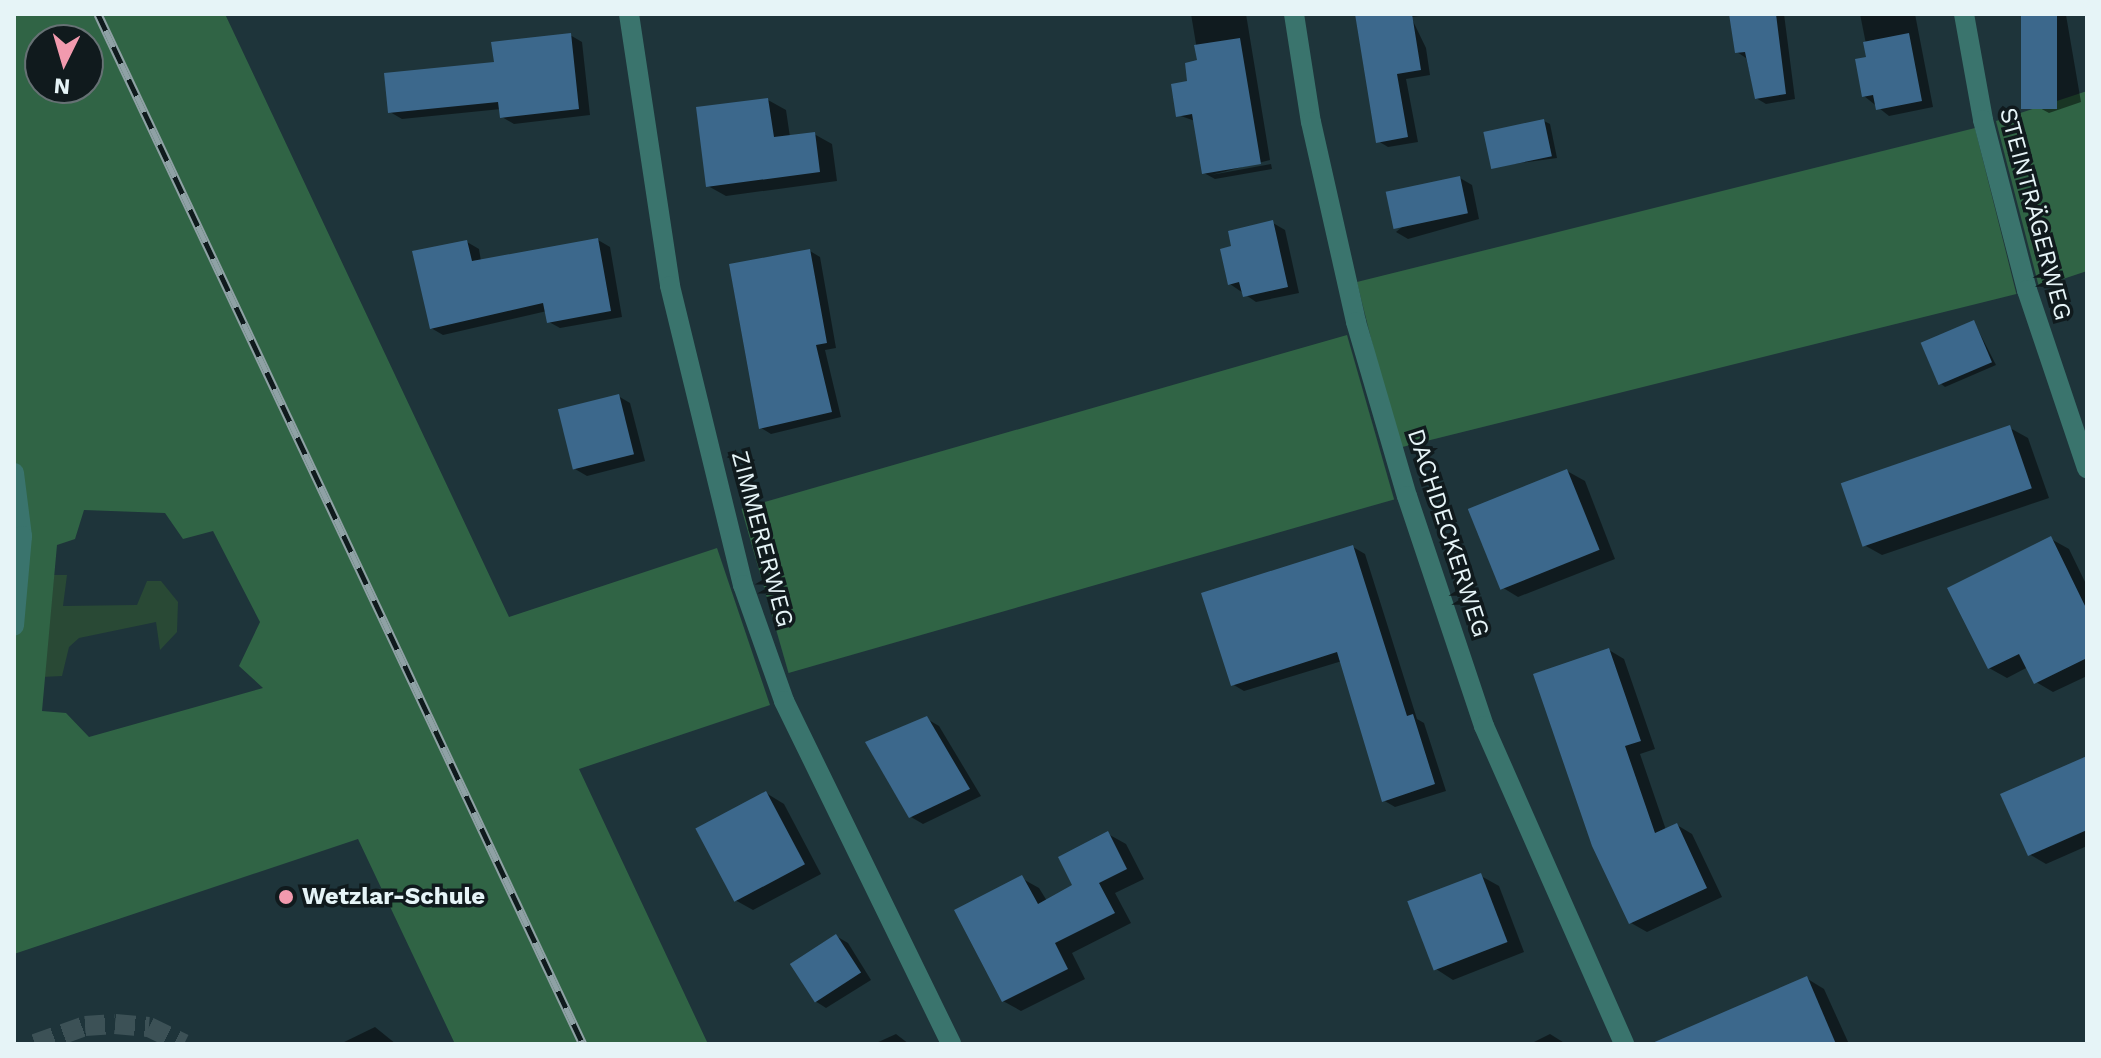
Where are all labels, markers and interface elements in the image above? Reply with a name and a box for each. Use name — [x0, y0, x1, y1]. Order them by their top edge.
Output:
north arrow — [24, 24, 104, 104]
text: N — [53, 73, 71, 100]
street label: STEINTRÄGERWEG — [1993, 105, 2077, 323]
street label: DACHDECKERWEG — [1401, 425, 1495, 641]
street label: ZIMMERERWEG — [725, 448, 799, 630]
place label: Wetzlar-Schule — [302, 883, 485, 911]
marker: Wetzlar-Schule — [277, 888, 295, 906]

